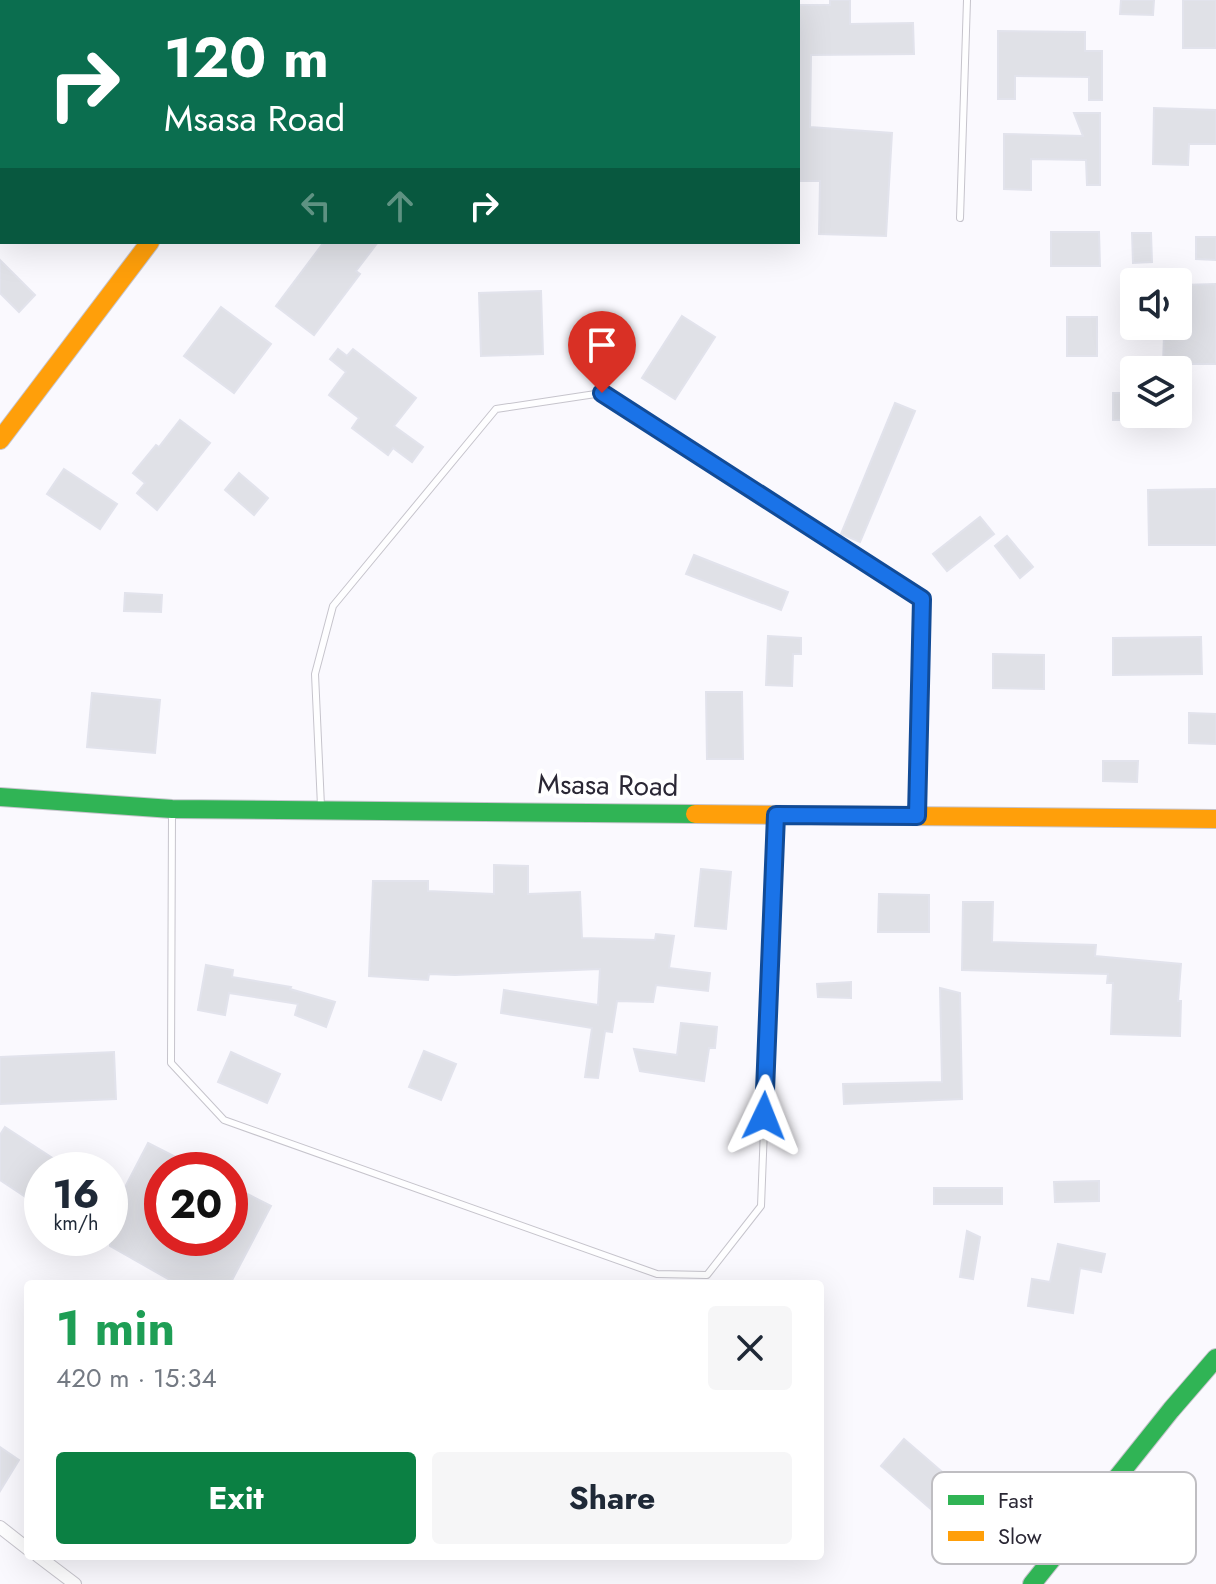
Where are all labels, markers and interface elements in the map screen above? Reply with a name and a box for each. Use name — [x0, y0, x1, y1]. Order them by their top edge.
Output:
text: 120 m — [164, 17, 329, 98]
icon: right — [32, 32, 136, 136]
text: Msasa Road — [164, 92, 345, 144]
icon: left — [294, 184, 338, 228]
icon: ahead — [378, 184, 422, 228]
icon: right — [462, 184, 506, 228]
map controls — [1120, 268, 1192, 428]
button: sound — [1120, 268, 1192, 340]
pin — [568, 311, 636, 393]
icon: arrive — [580, 323, 624, 367]
button: layers — [1120, 356, 1192, 428]
street label: Msasa Road — [537, 763, 679, 807]
position arrow — [722, 1074, 806, 1158]
speed limit sign: 20 — [144, 1152, 248, 1256]
text: 16 — [52, 1165, 100, 1223]
text: km/h — [53, 1209, 99, 1238]
text: 1 min — [56, 1294, 175, 1363]
button: close — [708, 1306, 792, 1390]
text: 420 m · 15:34 — [56, 1359, 217, 1397]
button: Exit — [56, 1452, 416, 1544]
button: Share — [432, 1452, 792, 1544]
legend — [932, 1472, 1196, 1564]
text: Fast — [998, 1484, 1034, 1516]
text: Slow — [998, 1520, 1042, 1552]

